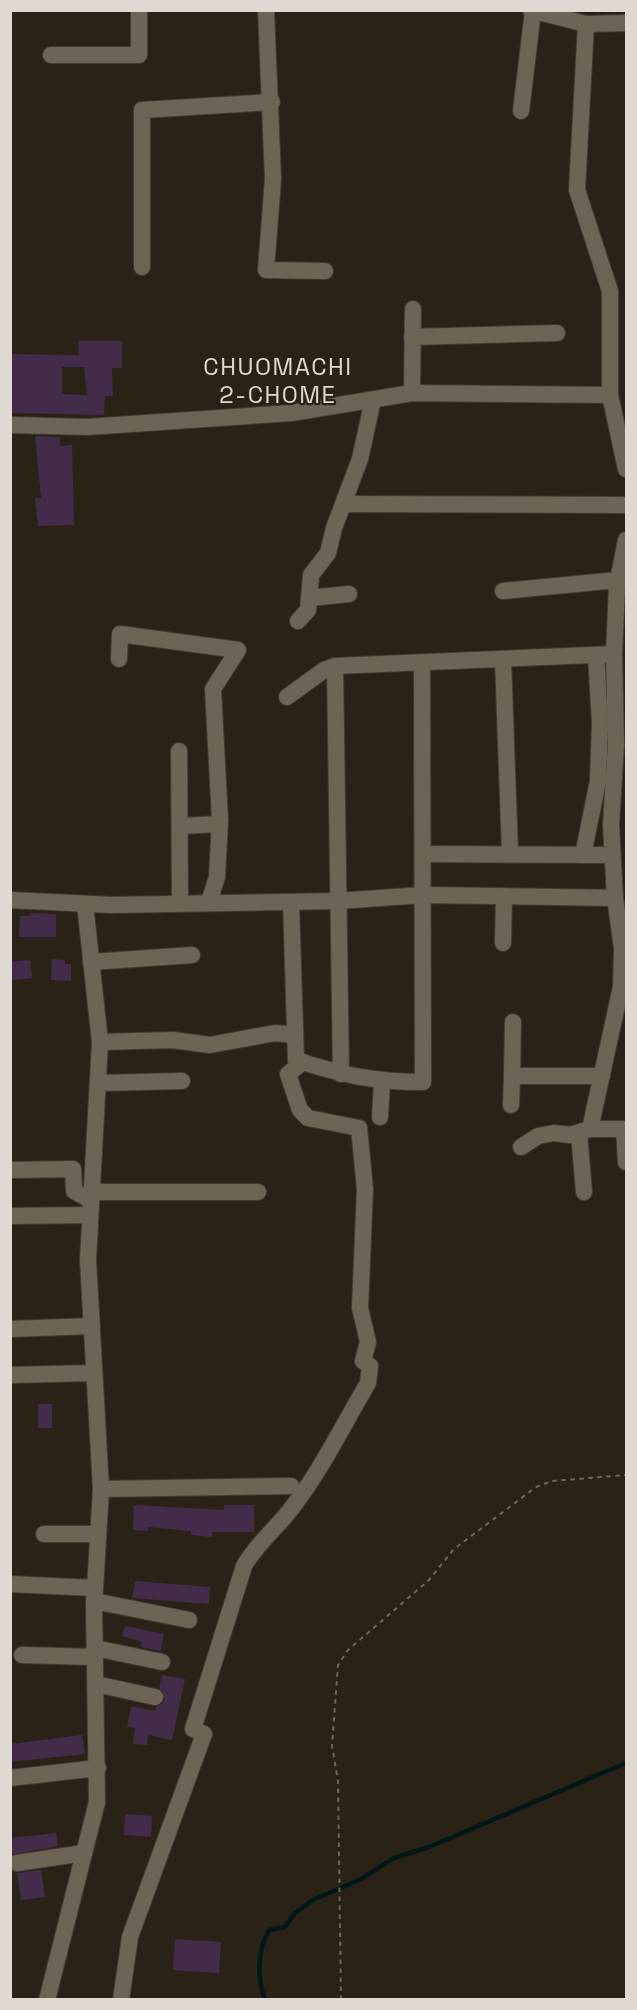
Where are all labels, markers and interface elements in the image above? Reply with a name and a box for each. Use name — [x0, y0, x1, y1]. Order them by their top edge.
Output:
district label: CHUOMACHI 2-CHOME — [203, 351, 353, 410]

